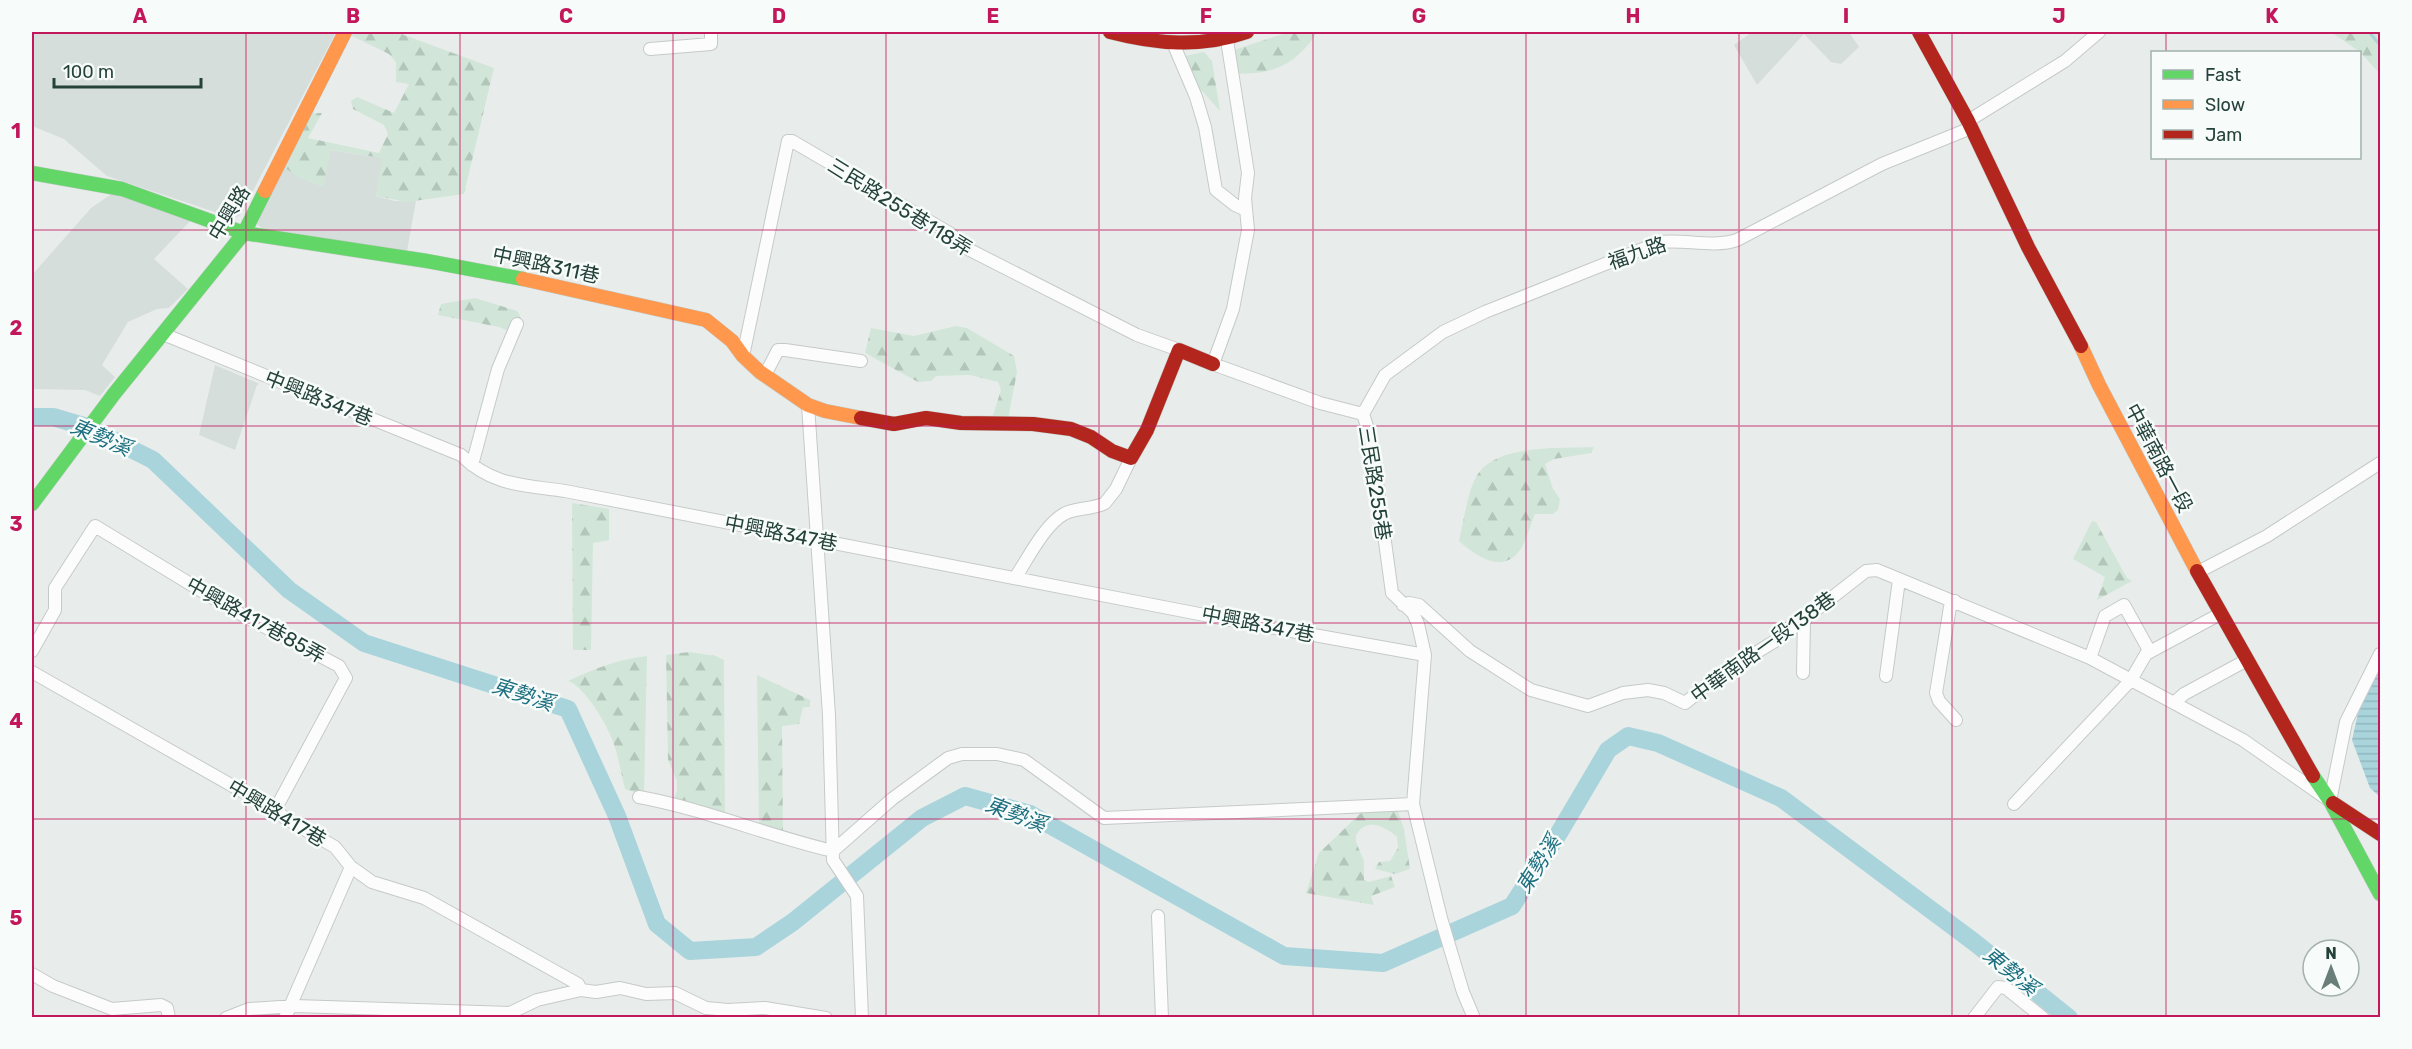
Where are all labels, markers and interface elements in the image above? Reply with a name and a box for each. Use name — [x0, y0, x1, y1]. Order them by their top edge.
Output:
text: A — [133, 4, 148, 28]
text: B — [346, 4, 360, 28]
text: C — [559, 4, 573, 28]
text: D — [772, 4, 786, 28]
text: E — [987, 4, 999, 28]
text: F — [1200, 4, 1212, 28]
text: G — [1412, 4, 1426, 28]
text: H — [1626, 4, 1640, 28]
text: I — [1843, 4, 1849, 28]
text: J — [2052, 4, 2066, 28]
text: K — [2265, 4, 2279, 28]
scale bar — [54, 51, 201, 89]
legend — [2151, 51, 2361, 159]
text: 100 m — [63, 61, 114, 83]
text: Fast — [2205, 64, 2241, 86]
text: Slow — [2205, 94, 2245, 116]
text: 1 — [11, 119, 21, 143]
text: Jam — [2205, 124, 2242, 146]
street label: 三民路255巷118弄 — [824, 153, 976, 261]
street label: 中興路 — [203, 181, 255, 245]
street label: 福九路 — [1605, 232, 1669, 274]
street label: 中興路311巷 — [490, 242, 602, 288]
text: 2 — [10, 316, 23, 340]
street label: 中興路347巷 — [261, 365, 377, 431]
street label: 中華南路一段 — [2120, 399, 2198, 517]
water label: 東勢溪 — [67, 413, 138, 462]
street label: 三民路255巷 — [1354, 424, 1396, 542]
street label: 中興路347巷 — [723, 510, 839, 556]
text: 3 — [9, 512, 23, 536]
street label: 中興路417巷85弄 — [182, 572, 330, 668]
street label: 中華南路一段138巷 — [1686, 586, 1840, 708]
street label: 中興路347巷 — [1200, 601, 1316, 647]
water label: 東勢溪 — [489, 672, 560, 717]
text: 4 — [9, 709, 23, 733]
street label: 中興路417巷 — [223, 774, 331, 852]
water label: 東勢溪 — [982, 791, 1053, 838]
water label: 東勢溪 — [1511, 828, 1567, 897]
text: 5 — [10, 906, 23, 930]
north arrow — [2301, 938, 2361, 998]
water label: 東勢溪 — [1979, 941, 2046, 1002]
text: N — [2325, 944, 2337, 963]

